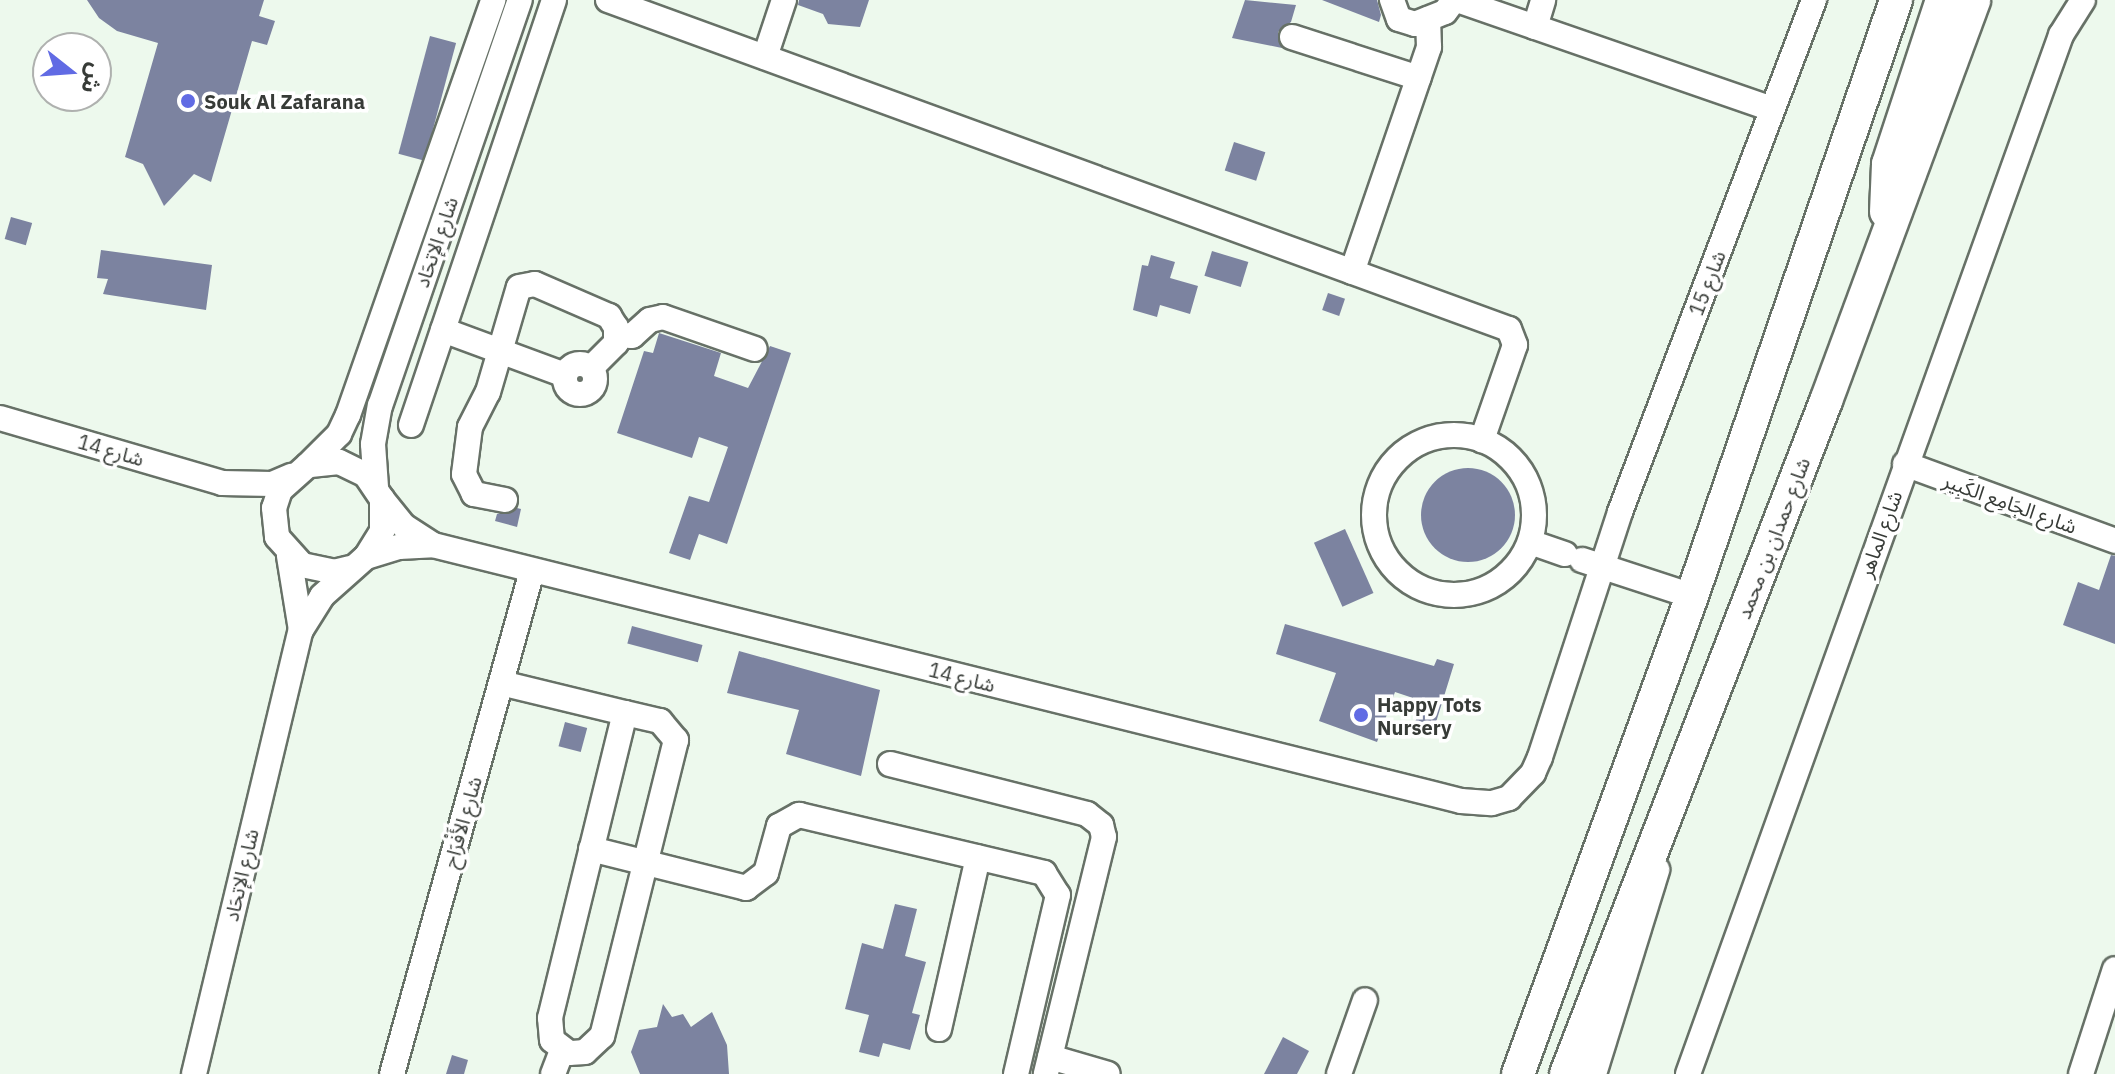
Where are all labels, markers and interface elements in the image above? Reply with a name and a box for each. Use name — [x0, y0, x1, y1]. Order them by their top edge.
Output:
north arrow — [32, 32, 112, 112]
text: ش — [75, 60, 112, 97]
place label: Souk Al Zafarana — [204, 89, 365, 113]
marker: Souk Al Zafarana — [179, 92, 197, 110]
street label: شارع الإتحَاد — [409, 194, 463, 290]
street label: شارع 15 — [1684, 247, 1730, 319]
street label: شارع 14 — [75, 429, 147, 471]
street label: شارع حمدان بن محمد — [1731, 454, 1815, 622]
street label: شارع الجَامِع الكَبِير — [1940, 468, 2080, 538]
street label: شارع الماهر — [1853, 487, 1907, 581]
street label: شارع 14 — [926, 657, 998, 697]
place label: Happy Tots Nursery — [1377, 692, 1482, 739]
marker: Happy Tots Nursery — [1352, 706, 1370, 724]
street label: شارع الأَفْرَاح — [438, 774, 486, 870]
street label: شارع الإتحَاد — [219, 826, 263, 924]

